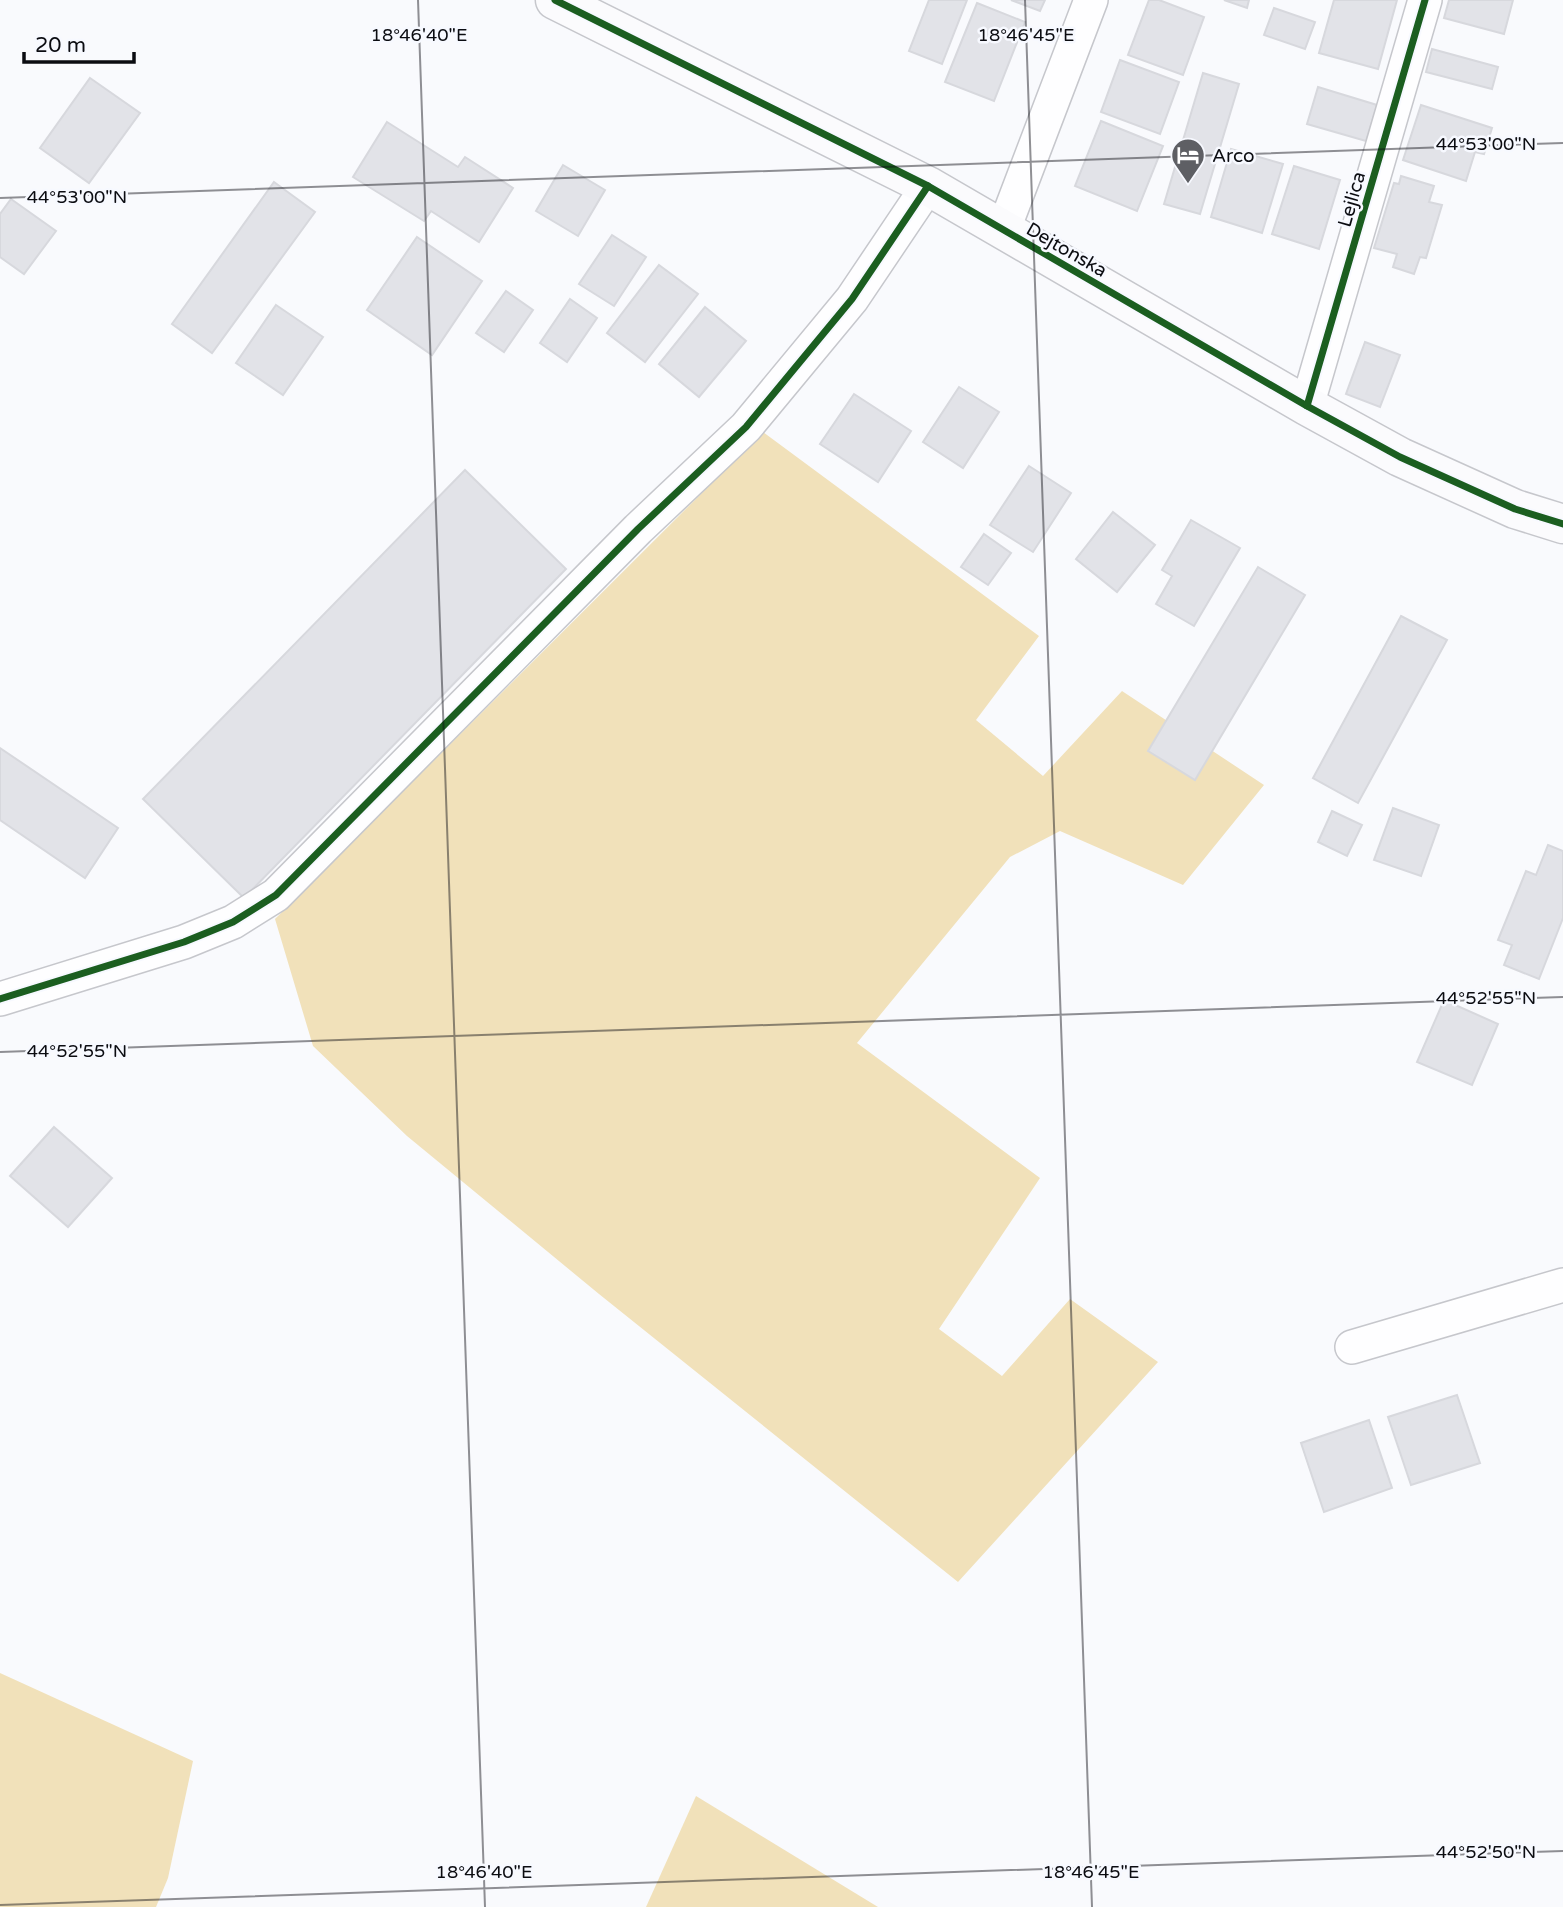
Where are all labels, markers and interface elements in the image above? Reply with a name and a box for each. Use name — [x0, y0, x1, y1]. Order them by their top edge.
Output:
scale bar — [24, 21, 135, 65]
text: 18°46'40"E — [371, 24, 467, 46]
text: 18°46'45"E — [978, 24, 1074, 46]
text: 20 m — [35, 33, 86, 58]
text: 44°53'00"N — [1436, 133, 1536, 155]
hotel icon: Arco — [1169, 136, 1207, 185]
place label: Arco — [1212, 145, 1255, 167]
street label: Lejlica — [1334, 169, 1370, 230]
text: 44°53'00"N — [27, 186, 127, 208]
street label: Dejtonska — [1022, 218, 1111, 282]
text: 44°52'55"N — [1436, 987, 1536, 1009]
text: 44°52'55"N — [27, 1040, 127, 1062]
text: 44°52'50"N — [1436, 1841, 1536, 1863]
text: 18°46'40"E — [436, 1861, 532, 1883]
text: 18°46'45"E — [1043, 1861, 1139, 1883]

